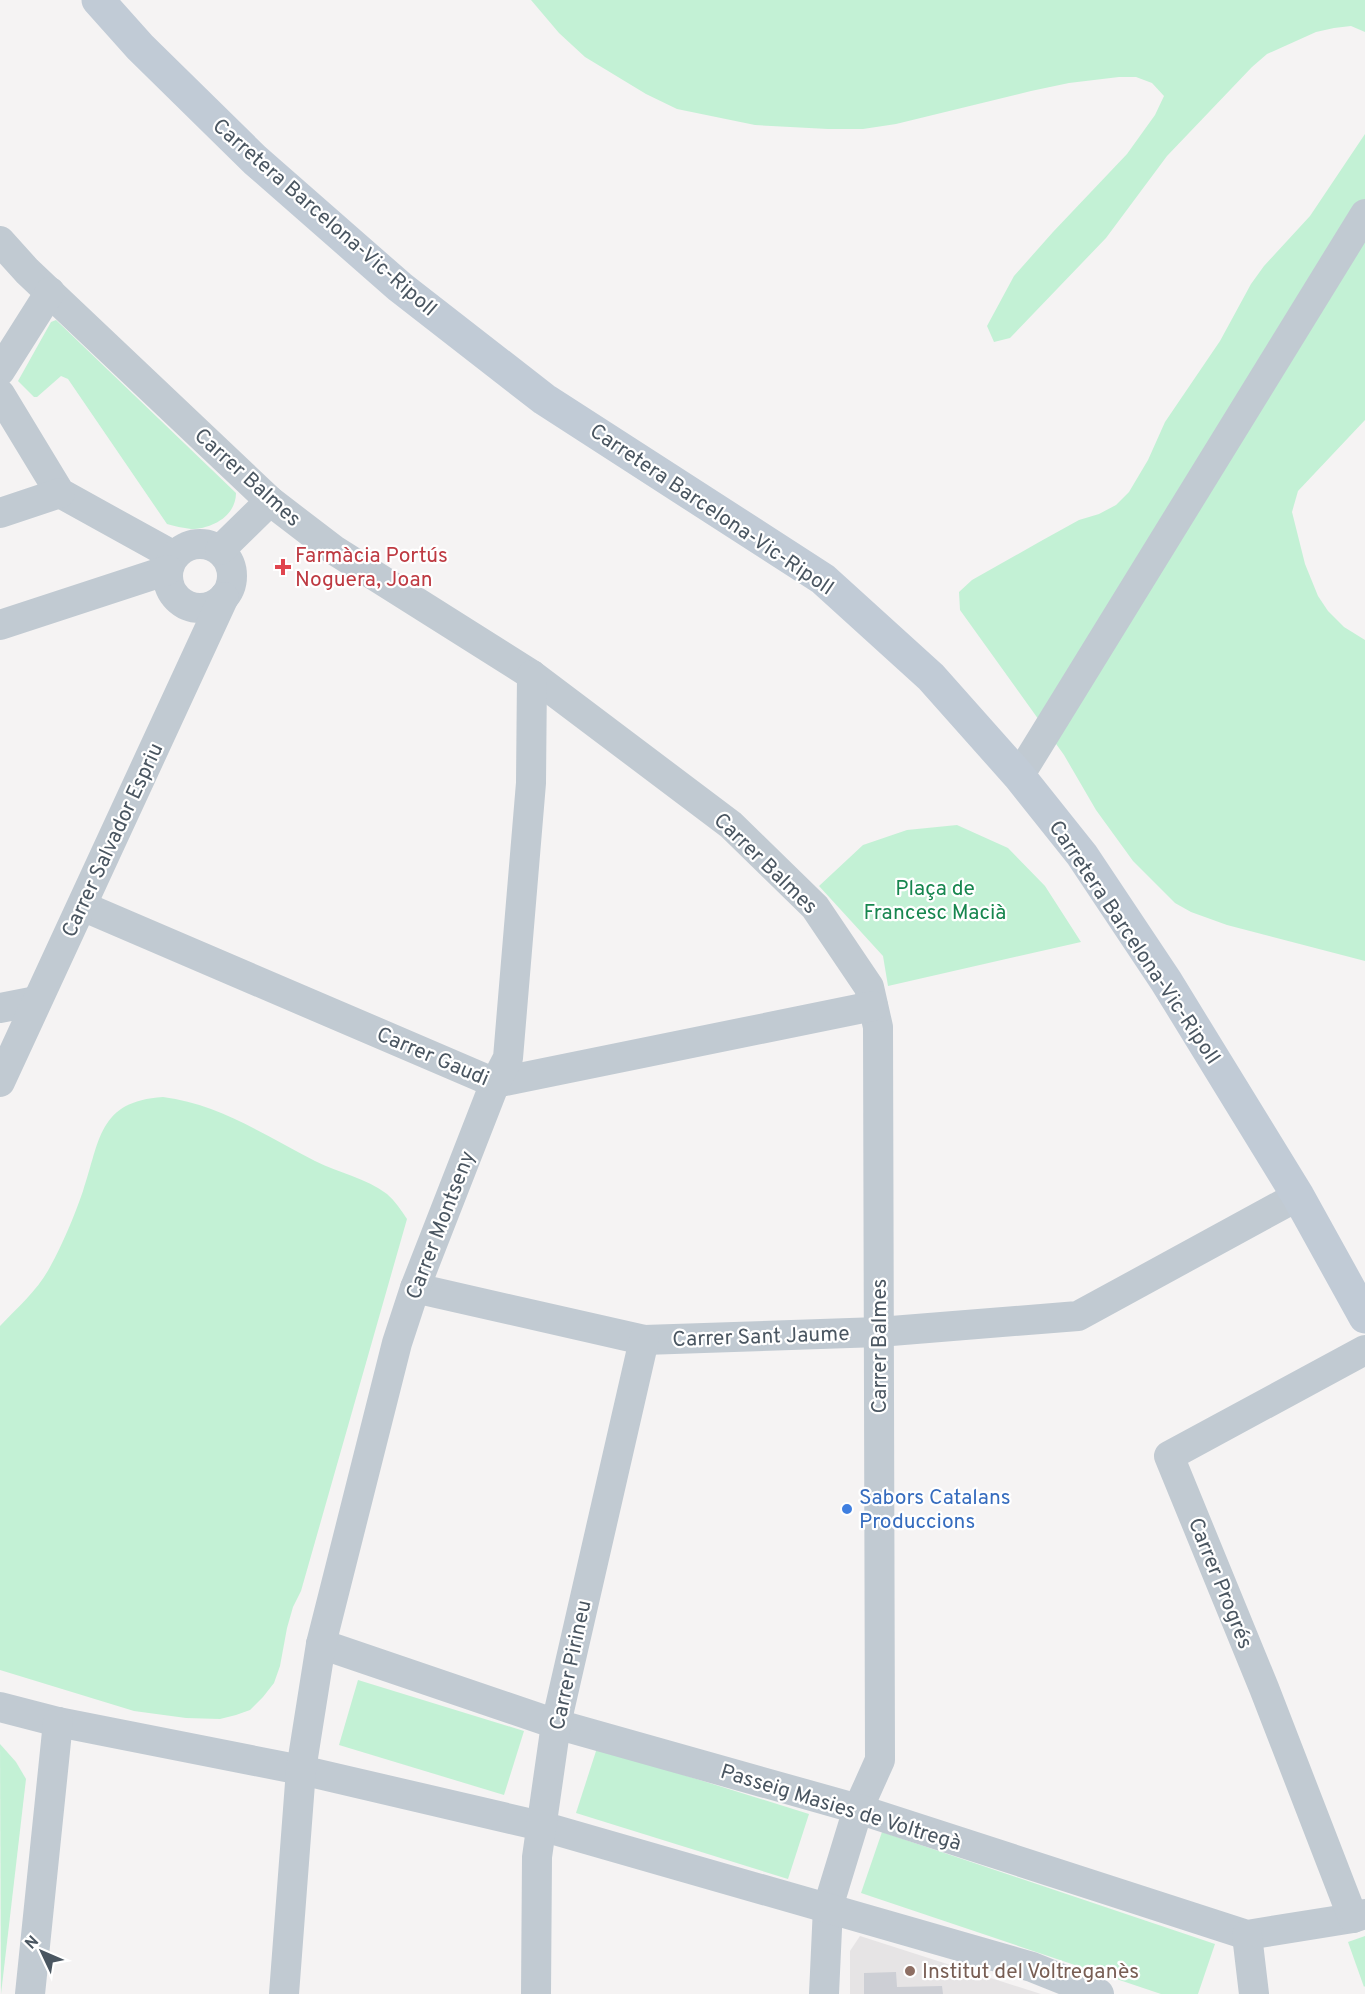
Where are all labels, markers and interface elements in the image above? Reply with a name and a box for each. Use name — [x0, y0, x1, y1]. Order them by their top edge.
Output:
street label: Carretera Barcelona-Vic-Ripoll — [206, 113, 442, 323]
street label: Carretera Barcelona-Vic-Ripoll — [584, 418, 838, 602]
street label: Carrer Balmes — [188, 423, 306, 533]
place label: Farmàcia Portús Noguera, Joan — [295, 543, 448, 594]
marker: Farmàcia Portús Noguera, Joan — [276, 560, 290, 574]
street label: Carrer Salvador Espriu — [56, 739, 170, 942]
street label: Carrer Balmes — [707, 808, 823, 921]
street label: Carretera Barcelona-Vic-Ripoll — [1042, 816, 1226, 1070]
park label: Plaça de Francesc Macià — [864, 876, 1006, 927]
street label: Carrer Gaudi — [372, 1022, 493, 1093]
street label: Carrer Montseny — [401, 1147, 482, 1304]
street label: Carrer Balmes — [867, 1279, 894, 1413]
street label: Carrer Sant Jaume — [672, 1321, 850, 1354]
place label: Sabors Catalans Produccions — [859, 1485, 1011, 1536]
marker: Sabors Catalans Produccions — [840, 1502, 854, 1516]
street label: Carrer Progrés — [1181, 1514, 1258, 1653]
street label: Carrer Pirineu — [544, 1598, 598, 1733]
street label: Passeig Masies de Voltregà — [717, 1759, 964, 1858]
north arrow — [12, 1922, 72, 1982]
text: N — [21, 1932, 44, 1954]
place label: Institut del Voltreganès — [922, 1959, 1139, 1986]
marker: Institut del Voltreganès — [903, 1964, 917, 1978]

